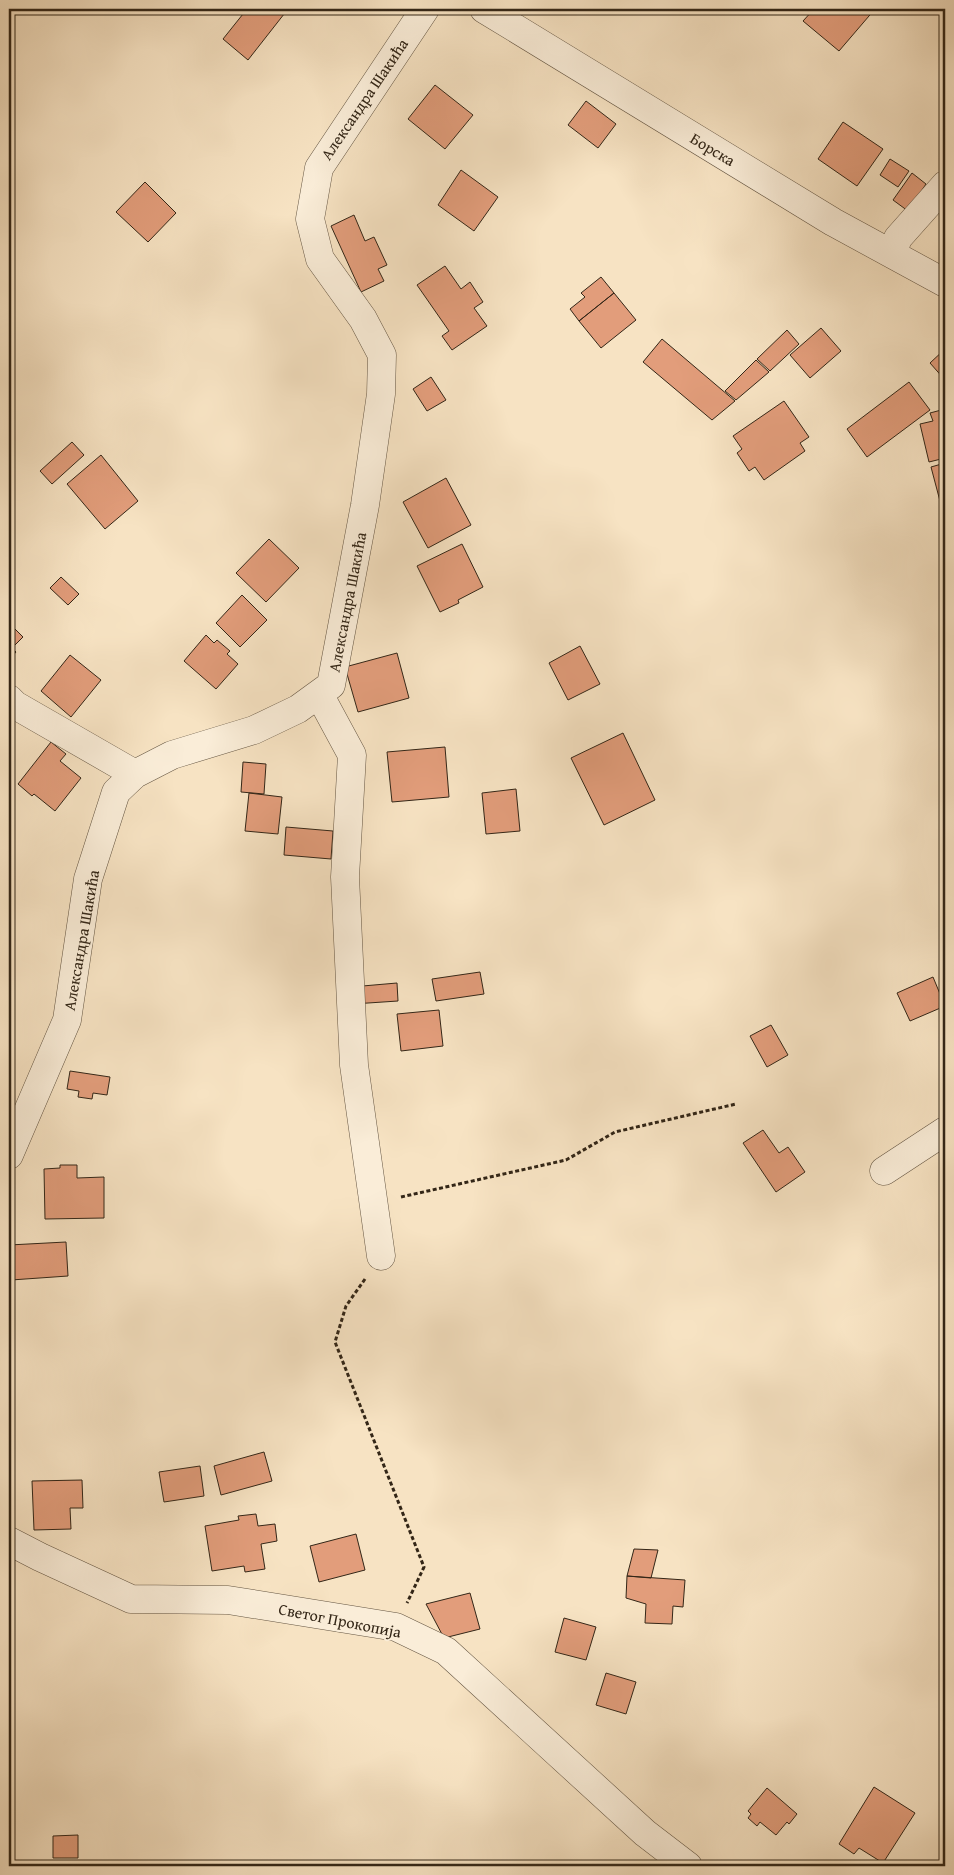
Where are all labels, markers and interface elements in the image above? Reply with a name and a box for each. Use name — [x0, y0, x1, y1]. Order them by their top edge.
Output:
street label: Александра Шакића — [314, 33, 414, 165]
street label: Борска — [686, 126, 740, 172]
street label: Александра Шакића — [322, 529, 372, 674]
street label: Александра Шакића — [57, 867, 105, 1012]
street label: Светог Прокопија — [277, 1596, 404, 1644]

